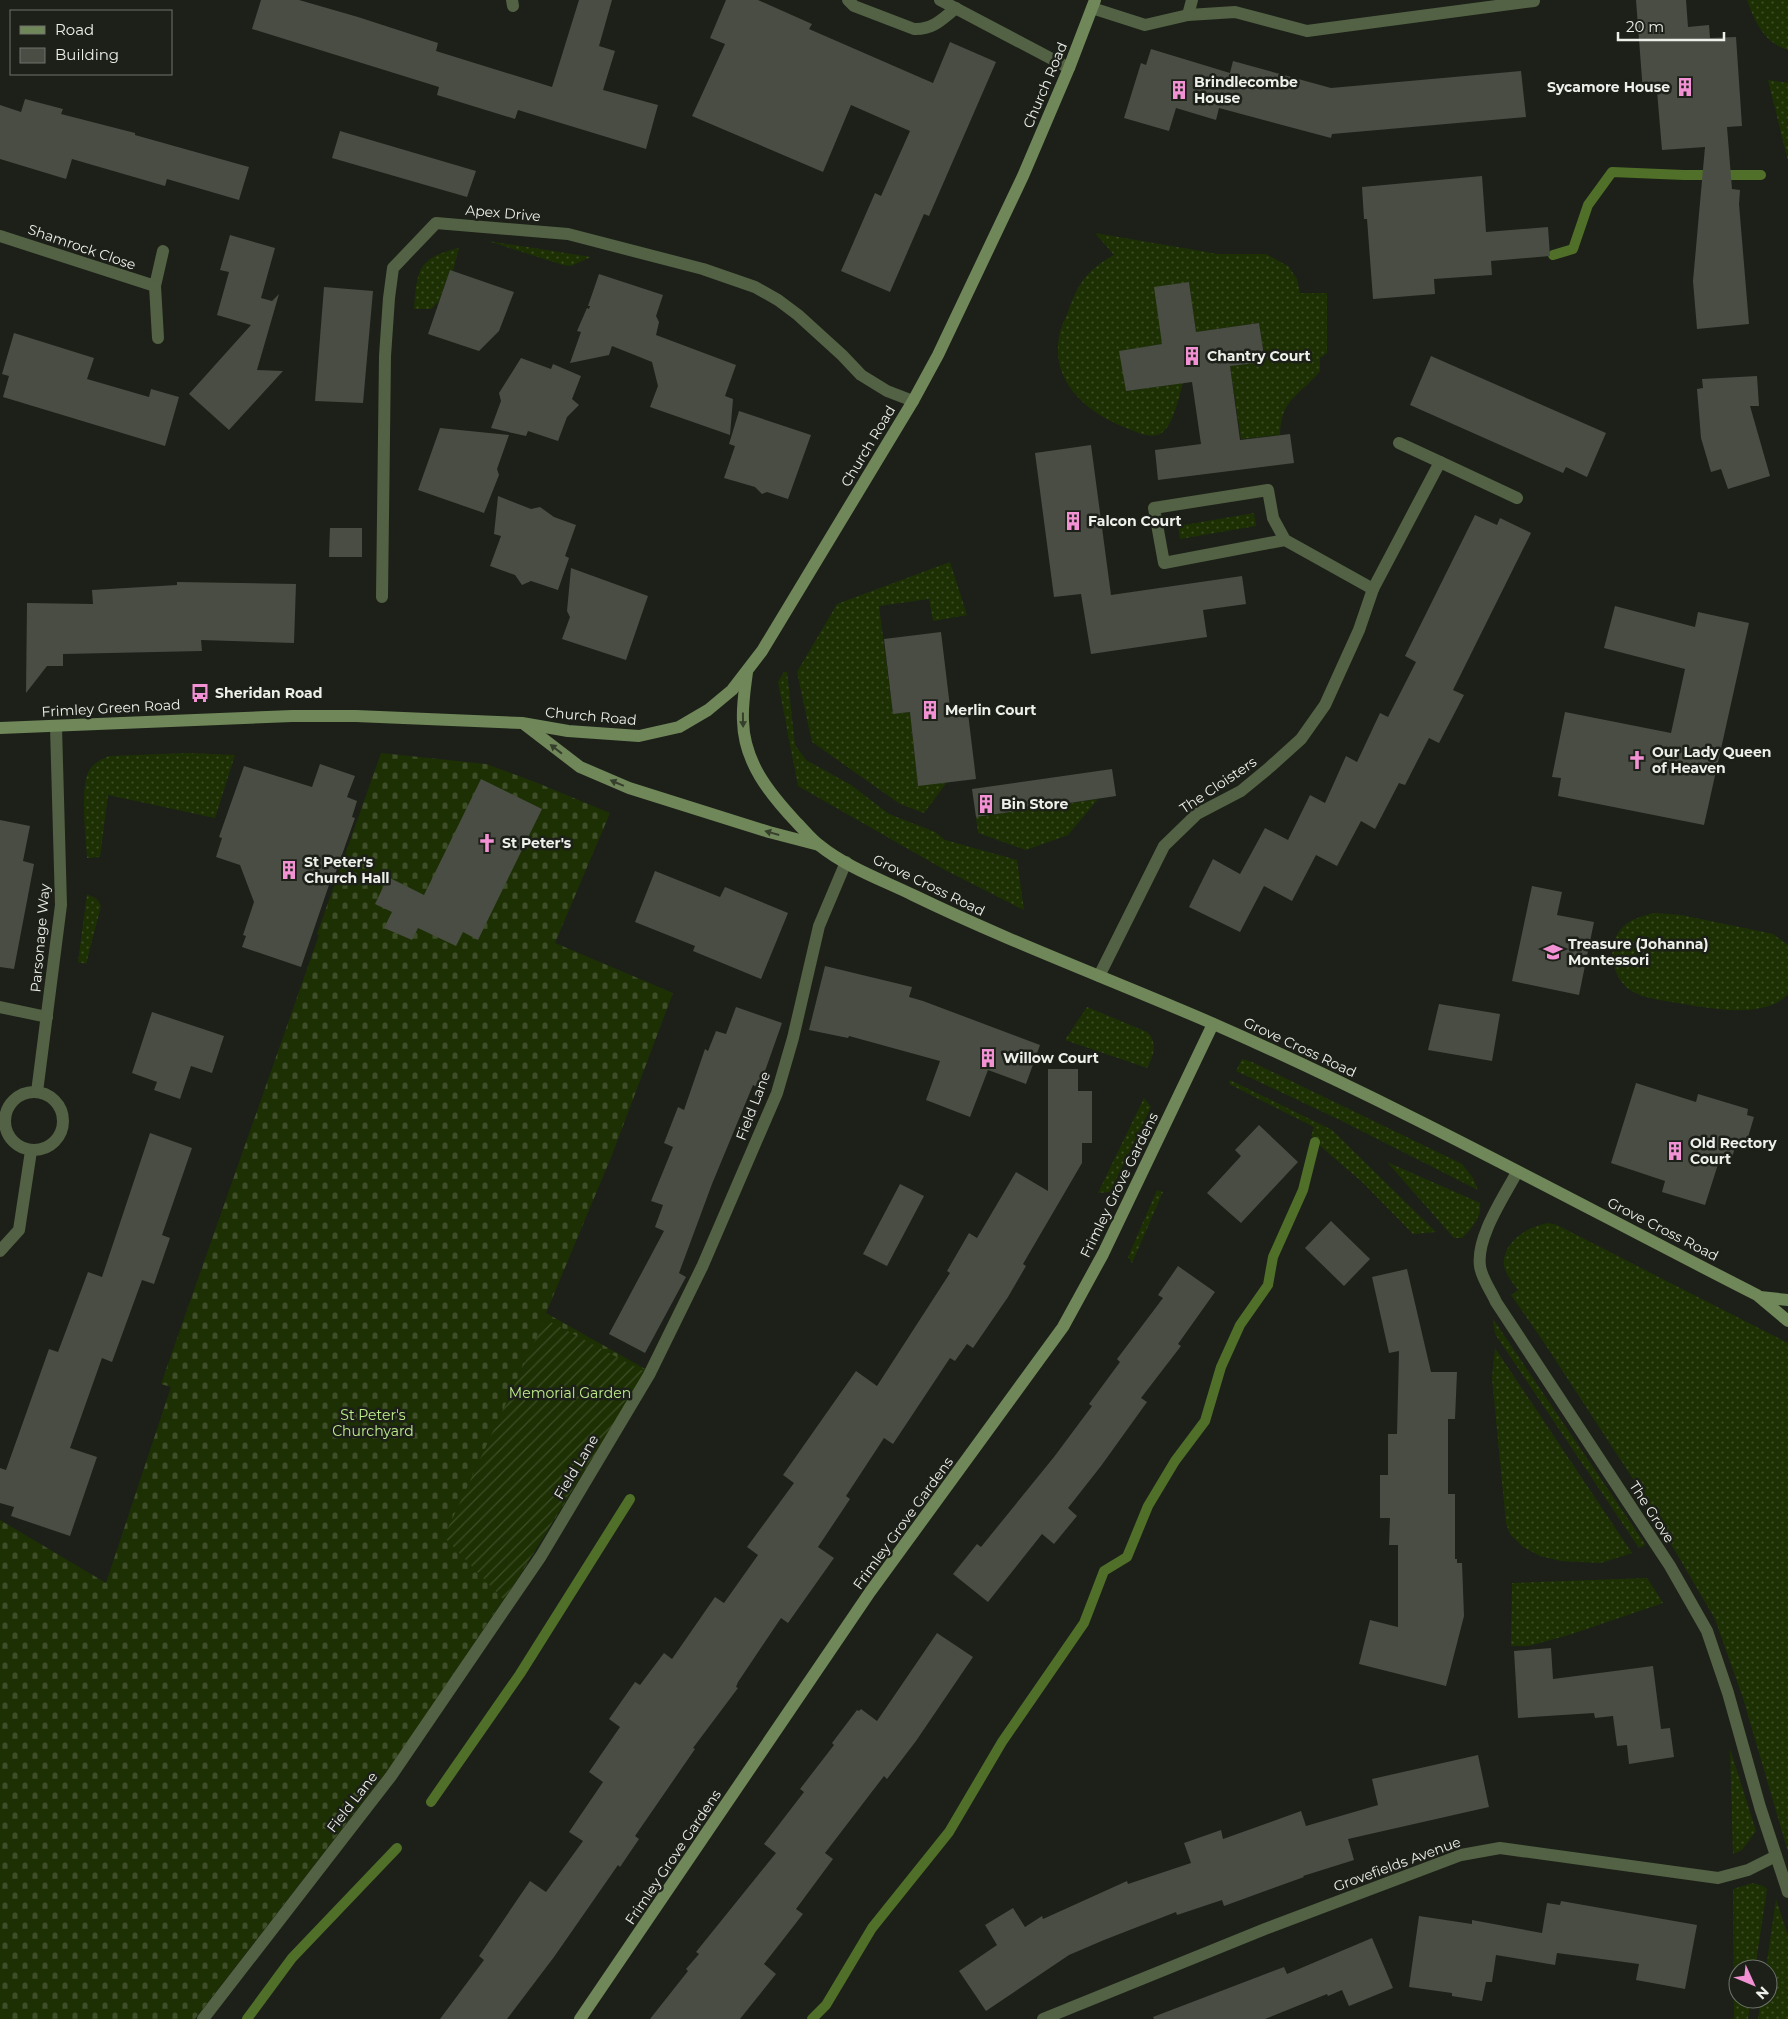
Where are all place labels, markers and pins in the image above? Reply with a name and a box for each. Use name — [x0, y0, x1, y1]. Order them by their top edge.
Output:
place label: Brindlecombe House — [1194, 73, 1298, 107]
building icon: Sycamore House — [1674, 76, 1696, 98]
place label: Sycamore House — [1547, 78, 1670, 96]
building icon: Brindlecombe House — [1168, 79, 1190, 101]
building icon: Chantry Court — [1181, 345, 1203, 367]
place label: Chantry Court — [1207, 347, 1311, 365]
building icon: Falcon Court — [1062, 510, 1084, 532]
place label: Falcon Court — [1088, 512, 1182, 530]
bus stop icon: Sheridan Road — [189, 682, 211, 704]
place label: Sheridan Road — [215, 684, 322, 702]
building icon: Merlin Court — [919, 699, 941, 721]
place label: Merlin Court — [945, 701, 1036, 719]
place label: Our Lady Queen of Heaven — [1652, 743, 1771, 777]
church icon: Our Lady Queen of Heaven — [1626, 749, 1648, 771]
building icon: Bin Store — [975, 793, 997, 815]
place label: Bin Store — [1001, 795, 1068, 813]
church icon: St Peter's — [476, 832, 498, 854]
place label: St Peter's — [502, 834, 572, 852]
place label: St Peter's Church Hall — [304, 853, 390, 887]
building icon: St Peter's Church Hall — [278, 859, 300, 881]
place label: Treasure (Johanna) Montessori — [1568, 935, 1708, 969]
school or university icon: Treasure (Johanna) Montessori — [1542, 941, 1564, 963]
building icon: Willow Court — [977, 1047, 999, 1069]
place label: Willow Court — [1003, 1049, 1099, 1067]
place label: Old Rectory Court — [1690, 1134, 1777, 1168]
building icon: Old Rectory Court — [1664, 1140, 1686, 1162]

